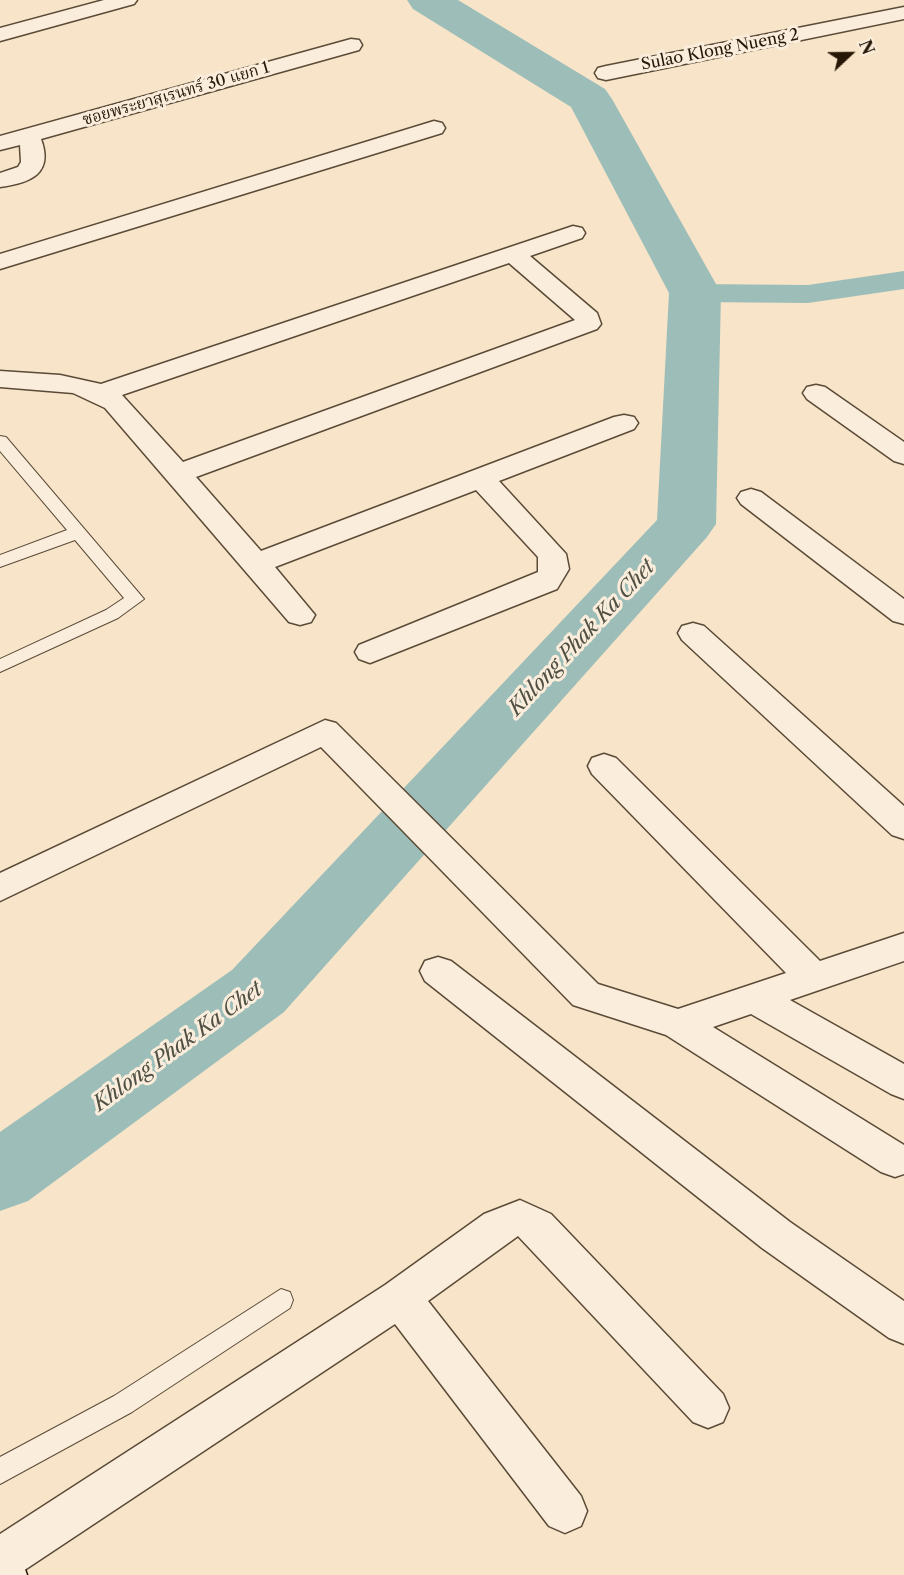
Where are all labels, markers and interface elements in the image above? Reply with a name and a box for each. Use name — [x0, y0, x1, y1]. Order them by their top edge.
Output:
north arrow — [820, 24, 880, 84]
street label: Sulao Klong Nueng 2 — [640, 25, 800, 75]
text: N — [855, 37, 879, 57]
street label: ซอยพระยาสุเรนทร์ 30 แยก 1 — [80, 58, 272, 130]
water label: Khlong Phak Ka Chet — [503, 555, 661, 721]
water label: Khlong Phak Ka Chet — [88, 977, 268, 1117]

